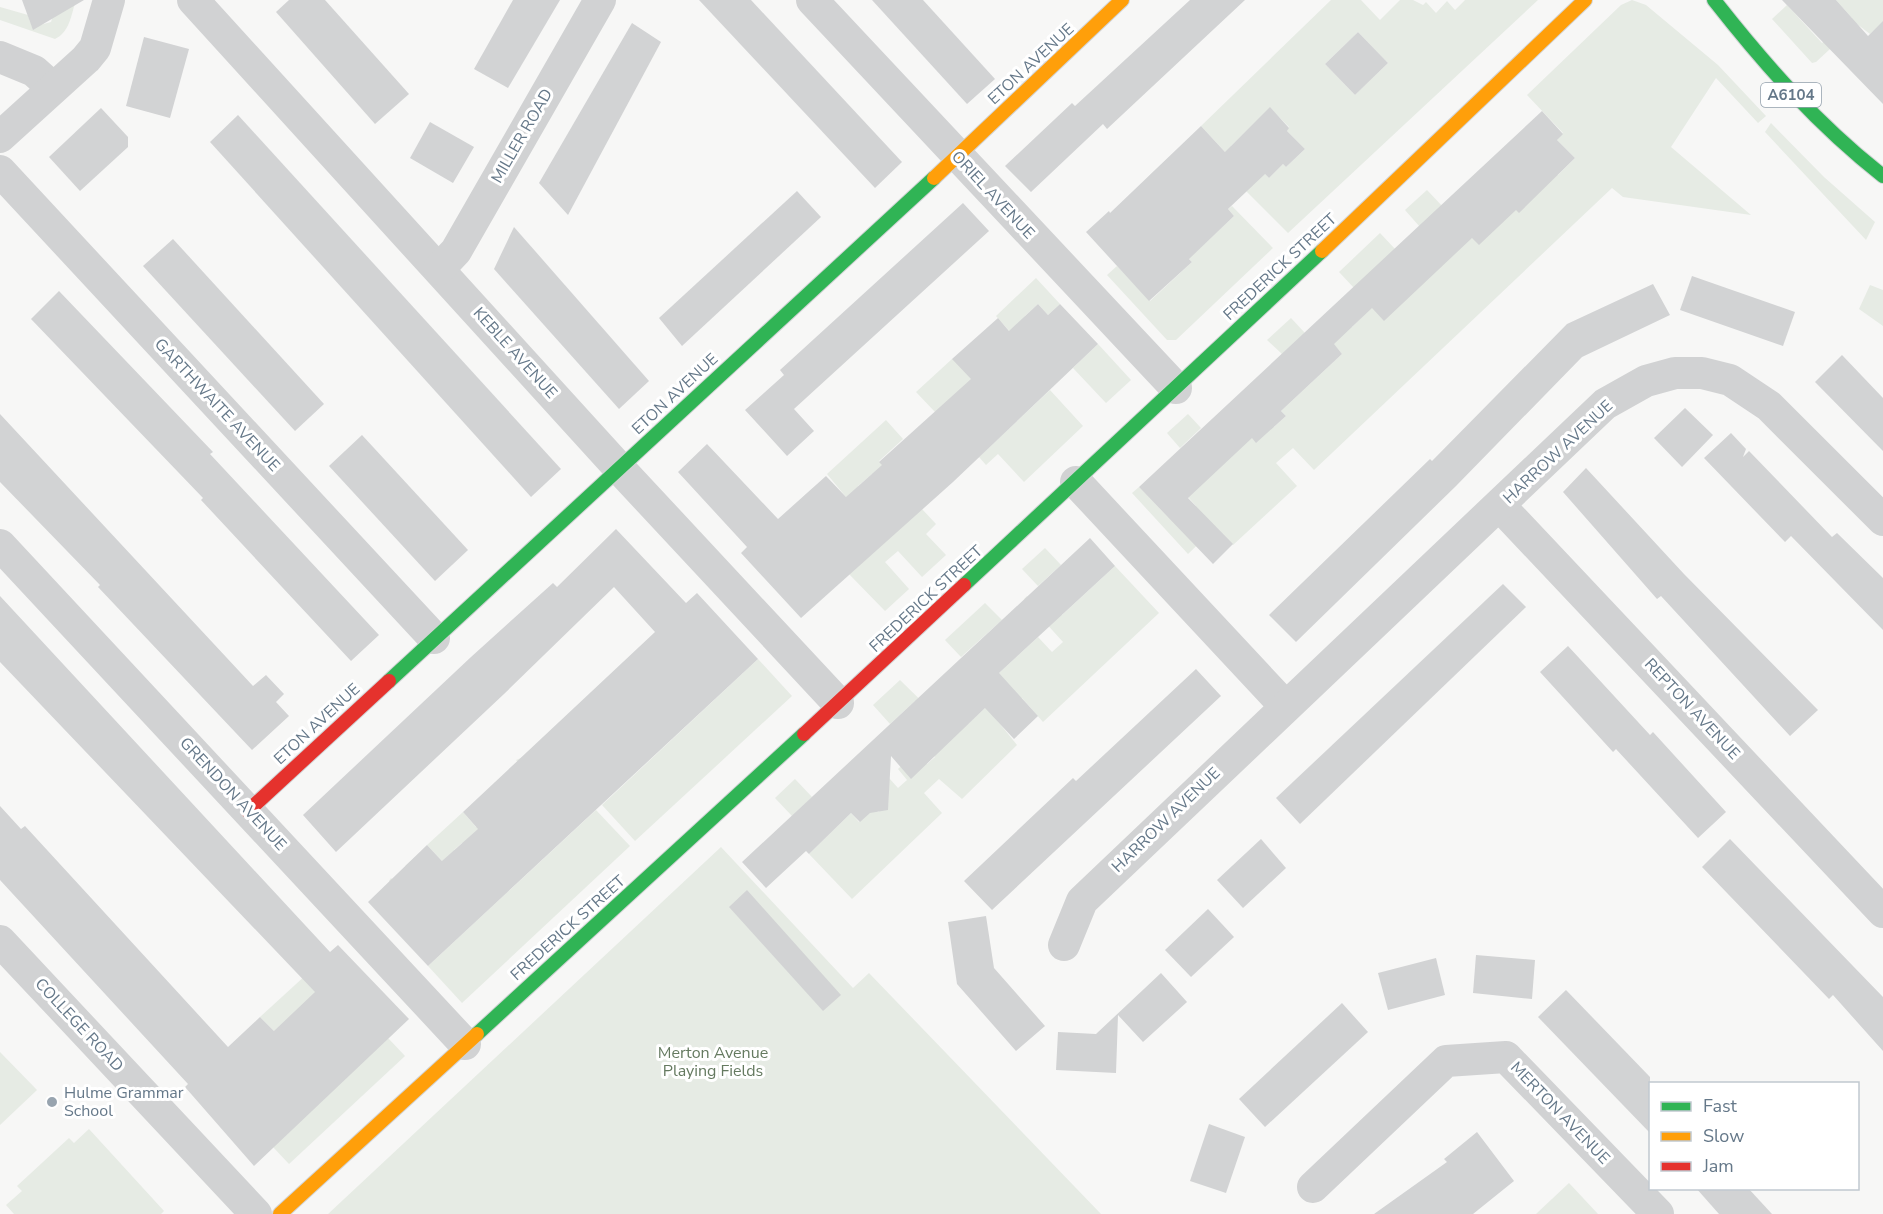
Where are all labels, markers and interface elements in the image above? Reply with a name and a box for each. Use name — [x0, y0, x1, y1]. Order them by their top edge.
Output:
street label: ETON AVENUE — [983, 18, 1079, 110]
road number: A6104 — [1761, 83, 1821, 107]
street label: MILLER ROAD — [486, 85, 558, 187]
street label: ORIEL AVENUE — [946, 146, 1040, 244]
street label: FREDERICK STREET — [1218, 208, 1342, 325]
street label: KEBLE AVENUE — [468, 302, 562, 404]
street label: GARTHWAITE AVENUE — [149, 333, 285, 477]
street label: ETON AVENUE — [627, 348, 723, 440]
street label: HARROW AVENUE — [1498, 395, 1618, 509]
street label: FREDERICK STREET — [864, 540, 988, 657]
street label: REPTON AVENUE — [1639, 654, 1745, 764]
street label: ETON AVENUE — [269, 678, 365, 770]
street label: GRENDON AVENUE — [175, 733, 291, 855]
street label: HARROW AVENUE — [1107, 762, 1225, 878]
street label: FREDERICK STREET — [506, 870, 631, 986]
street label: COLLEGE ROAD — [30, 973, 128, 1077]
park label: Merton Avenue Playing Fields — [658, 1042, 768, 1082]
street label: MERTON AVENUE — [1505, 1057, 1615, 1169]
place label: Hulme Grammar School — [64, 1082, 184, 1122]
legend — [1649, 1082, 1859, 1190]
text: Fast — [1703, 1094, 1738, 1118]
marker: Hulme Grammar School — [45, 1095, 59, 1109]
text: Slow — [1703, 1124, 1744, 1148]
text: Jam — [1702, 1154, 1734, 1178]

